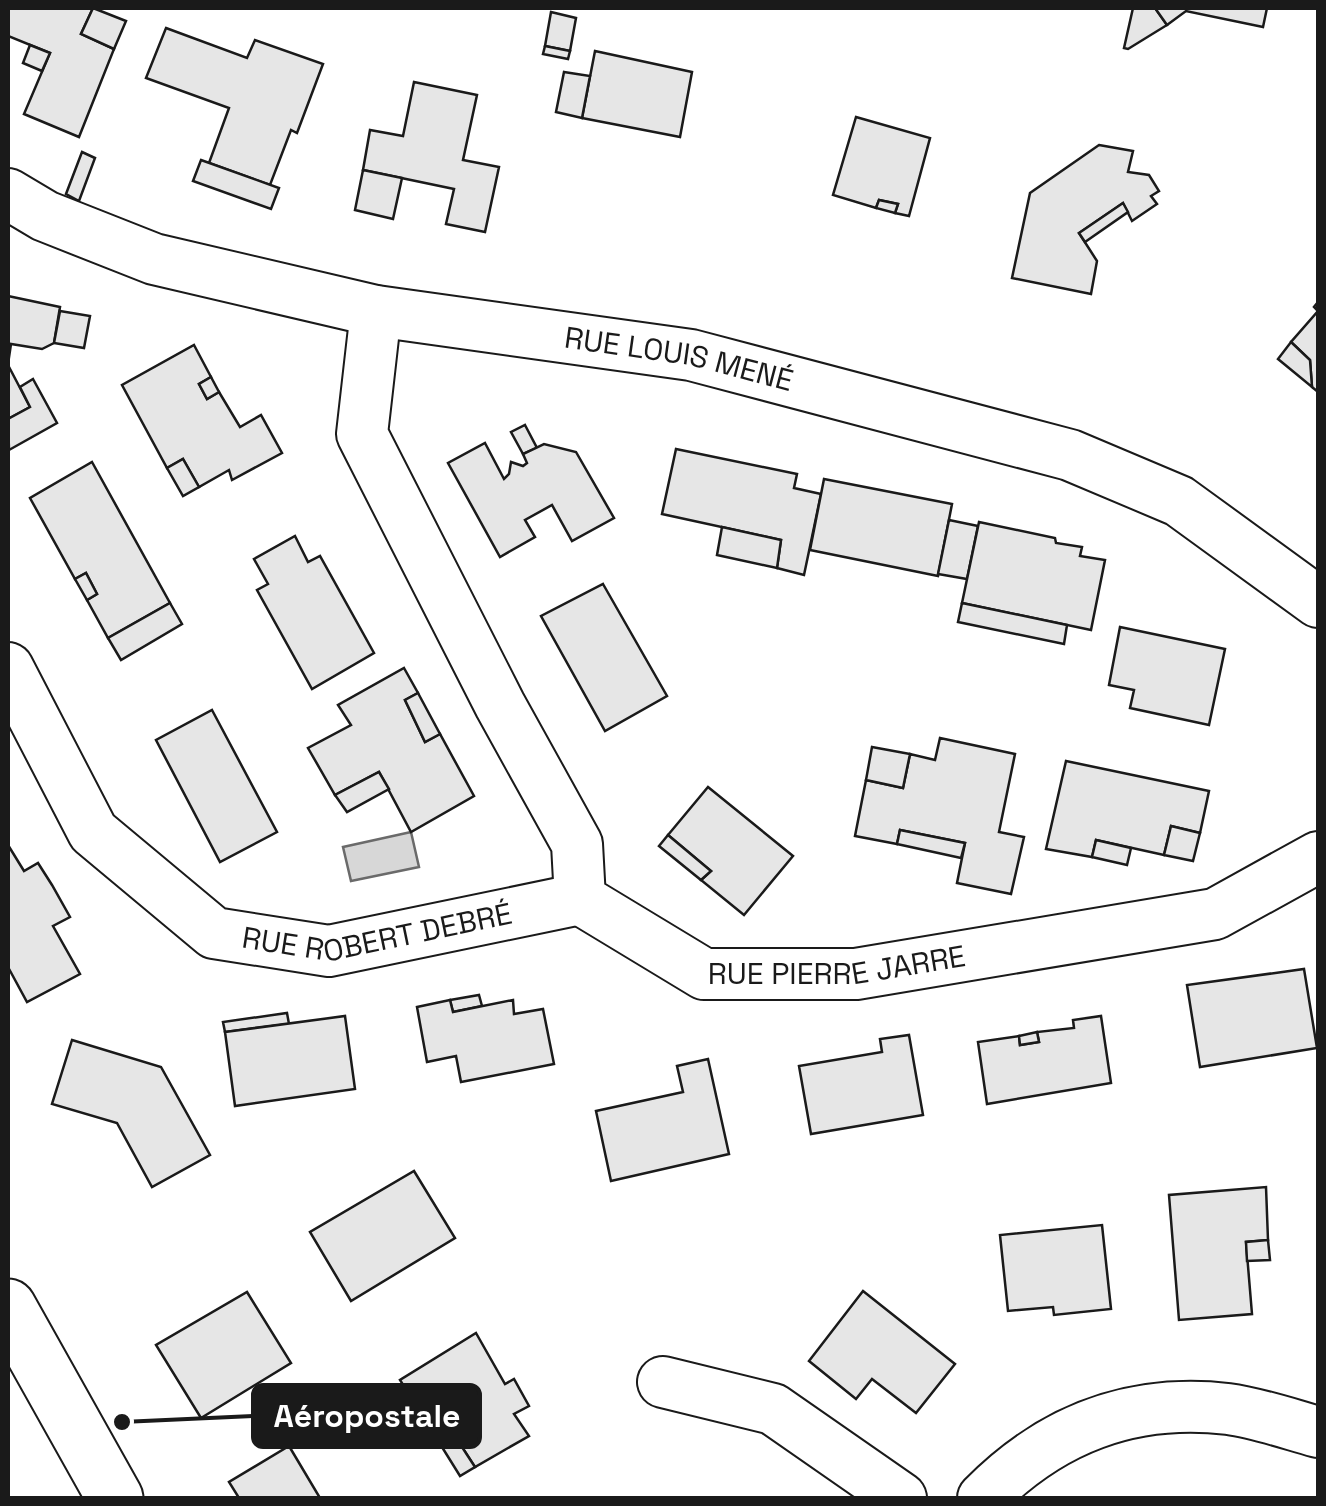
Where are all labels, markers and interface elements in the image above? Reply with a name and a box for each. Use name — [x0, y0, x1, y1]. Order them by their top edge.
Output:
street label: RUE LOUIS MENÉ — [562, 318, 798, 400]
street label: RUE ROBERT DEBRÉ — [239, 894, 515, 971]
street label: RUE PIERRE JARRE — [708, 936, 968, 993]
callout: Aéropostale — [253, 1385, 480, 1447]
text: Aéropostale — [274, 1396, 460, 1436]

